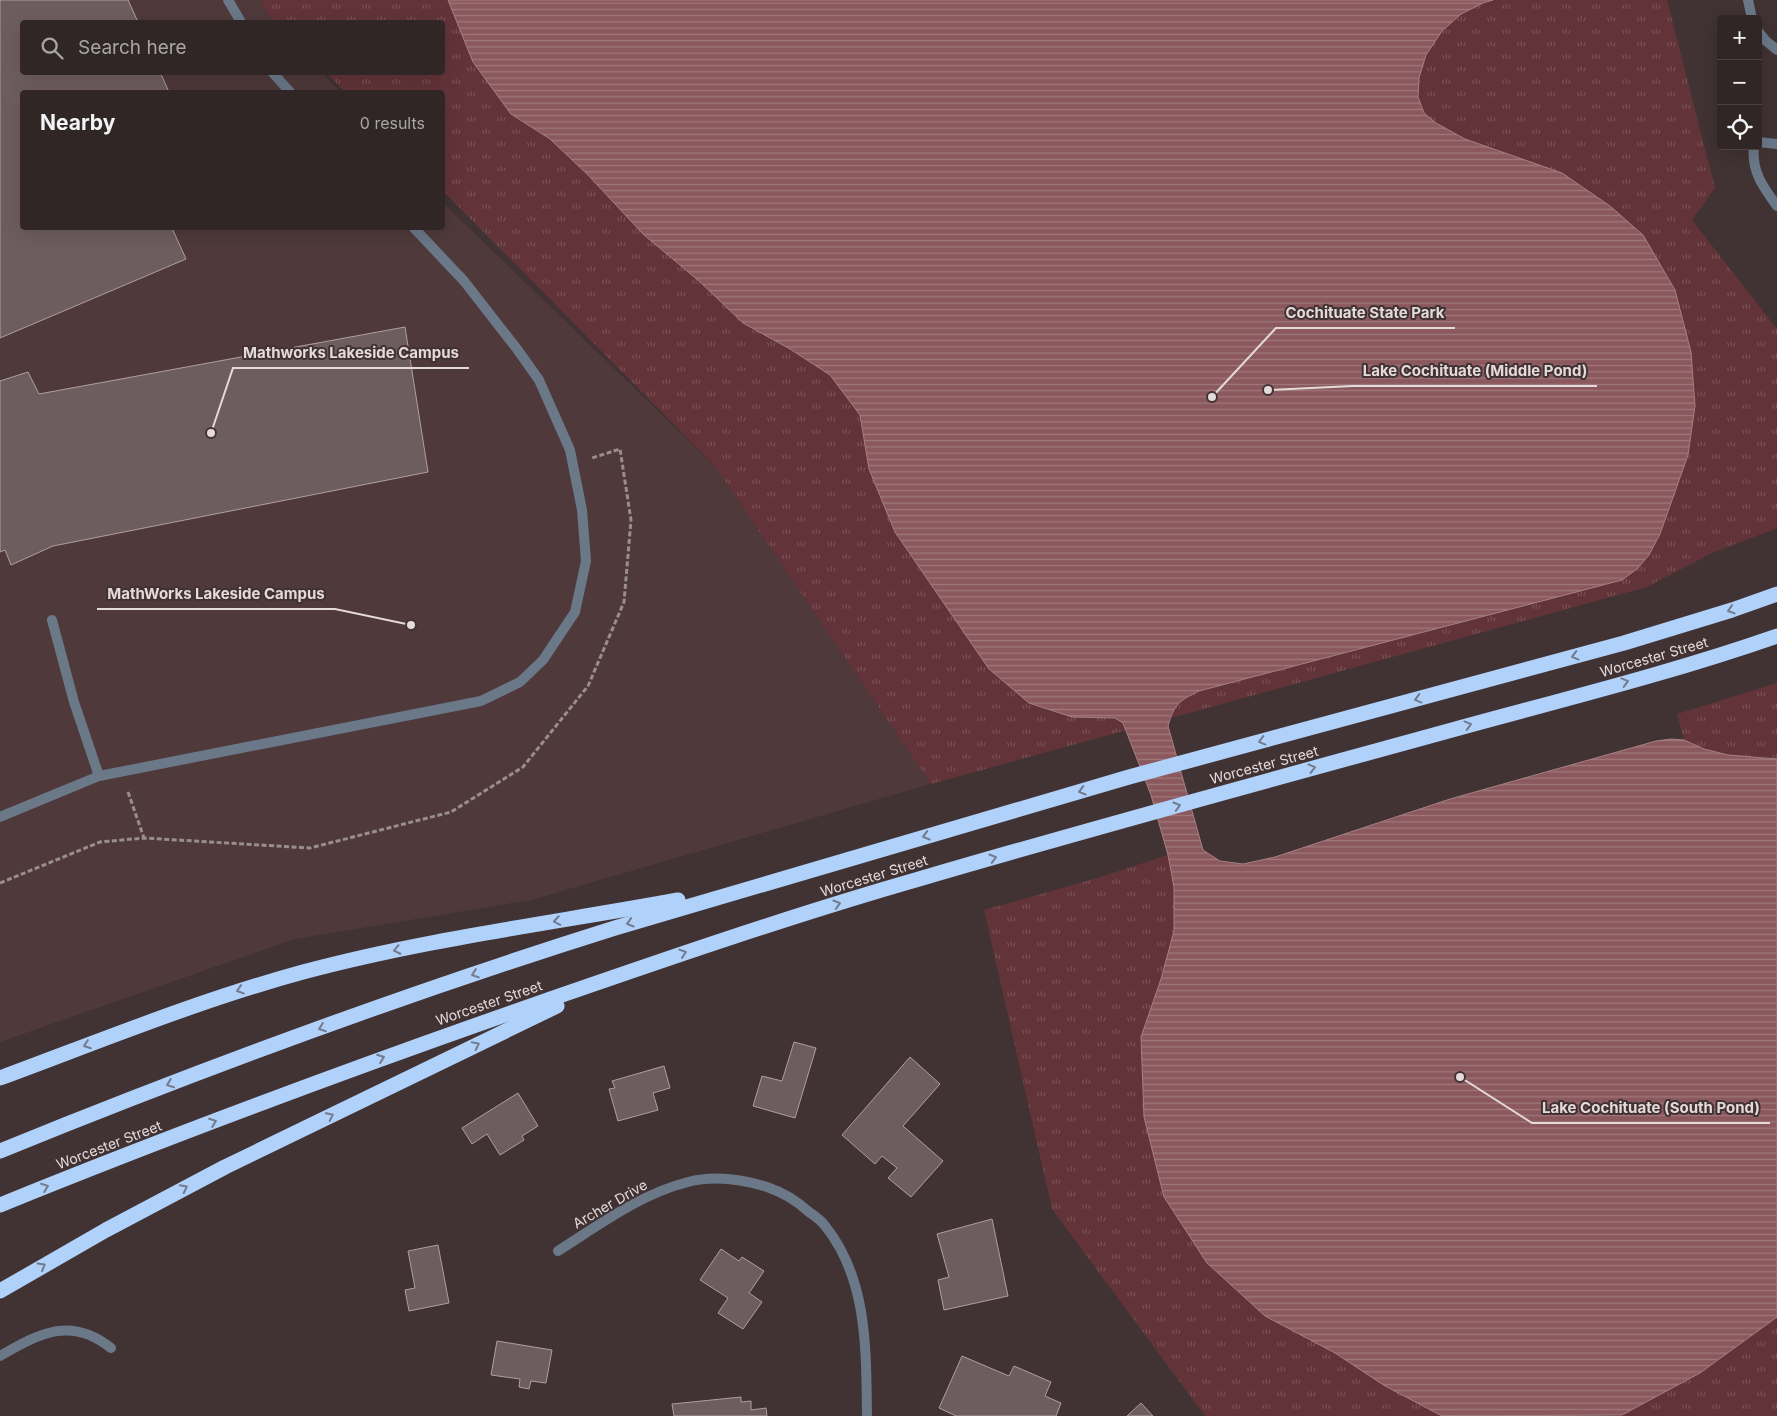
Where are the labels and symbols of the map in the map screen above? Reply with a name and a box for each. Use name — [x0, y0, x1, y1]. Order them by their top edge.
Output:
callout: Cochituate State Park — [1276, 298, 1455, 328]
text: Cochituate State Park — [1285, 303, 1445, 322]
callout: Mathworks Lakeside Campus — [233, 338, 469, 368]
text: Mathworks Lakeside Campus — [243, 343, 459, 362]
callout: Lake Cochituate (Middle Pond) — [1352, 356, 1597, 386]
text: Lake Cochituate (Middle Pond) — [1363, 361, 1587, 380]
callout: MathWorks Lakeside Campus — [97, 579, 335, 609]
text: MathWorks Lakeside Campus — [107, 584, 325, 603]
one-way arrow — [1727, 604, 1736, 614]
street label: Worcester Street — [1598, 633, 1710, 680]
one-way arrow — [1571, 650, 1580, 661]
one-way arrow — [1620, 678, 1628, 688]
one-way arrow — [1415, 693, 1423, 703]
one-way arrow — [1464, 721, 1472, 731]
one-way arrow — [1258, 736, 1266, 746]
street label: Worcester Street — [1208, 742, 1320, 787]
one-way arrow — [1307, 764, 1315, 774]
one-way arrow — [1078, 785, 1087, 796]
one-way arrow — [1172, 801, 1180, 811]
one-way arrow — [923, 831, 931, 841]
street label: Worcester Street — [818, 851, 930, 900]
one-way arrow — [989, 853, 997, 863]
one-way arrow — [833, 899, 841, 909]
one-way arrow — [553, 916, 562, 926]
one-way arrow — [626, 918, 634, 928]
one-way arrow — [393, 944, 402, 955]
one-way arrow — [678, 949, 686, 959]
one-way arrow — [472, 968, 480, 978]
street label: Worcester Street — [433, 976, 545, 1029]
one-way arrow — [237, 985, 245, 995]
one-way arrow — [318, 1022, 327, 1032]
one-way arrow — [84, 1040, 92, 1050]
one-way arrow — [471, 1041, 480, 1051]
one-way arrow — [377, 1054, 385, 1064]
one-way arrow — [166, 1078, 175, 1088]
callout: Lake Cochituate (South Pond) — [1532, 1093, 1770, 1123]
text: Lake Cochituate (South Pond) — [1542, 1098, 1760, 1117]
one-way arrow — [325, 1112, 334, 1122]
street label: Worcester Street — [54, 1116, 164, 1172]
one-way arrow — [208, 1118, 217, 1128]
street label: Archer Drive — [570, 1175, 650, 1232]
one-way arrow — [40, 1183, 49, 1193]
one-way arrow — [179, 1184, 188, 1194]
one-way arrow — [36, 1262, 45, 1272]

